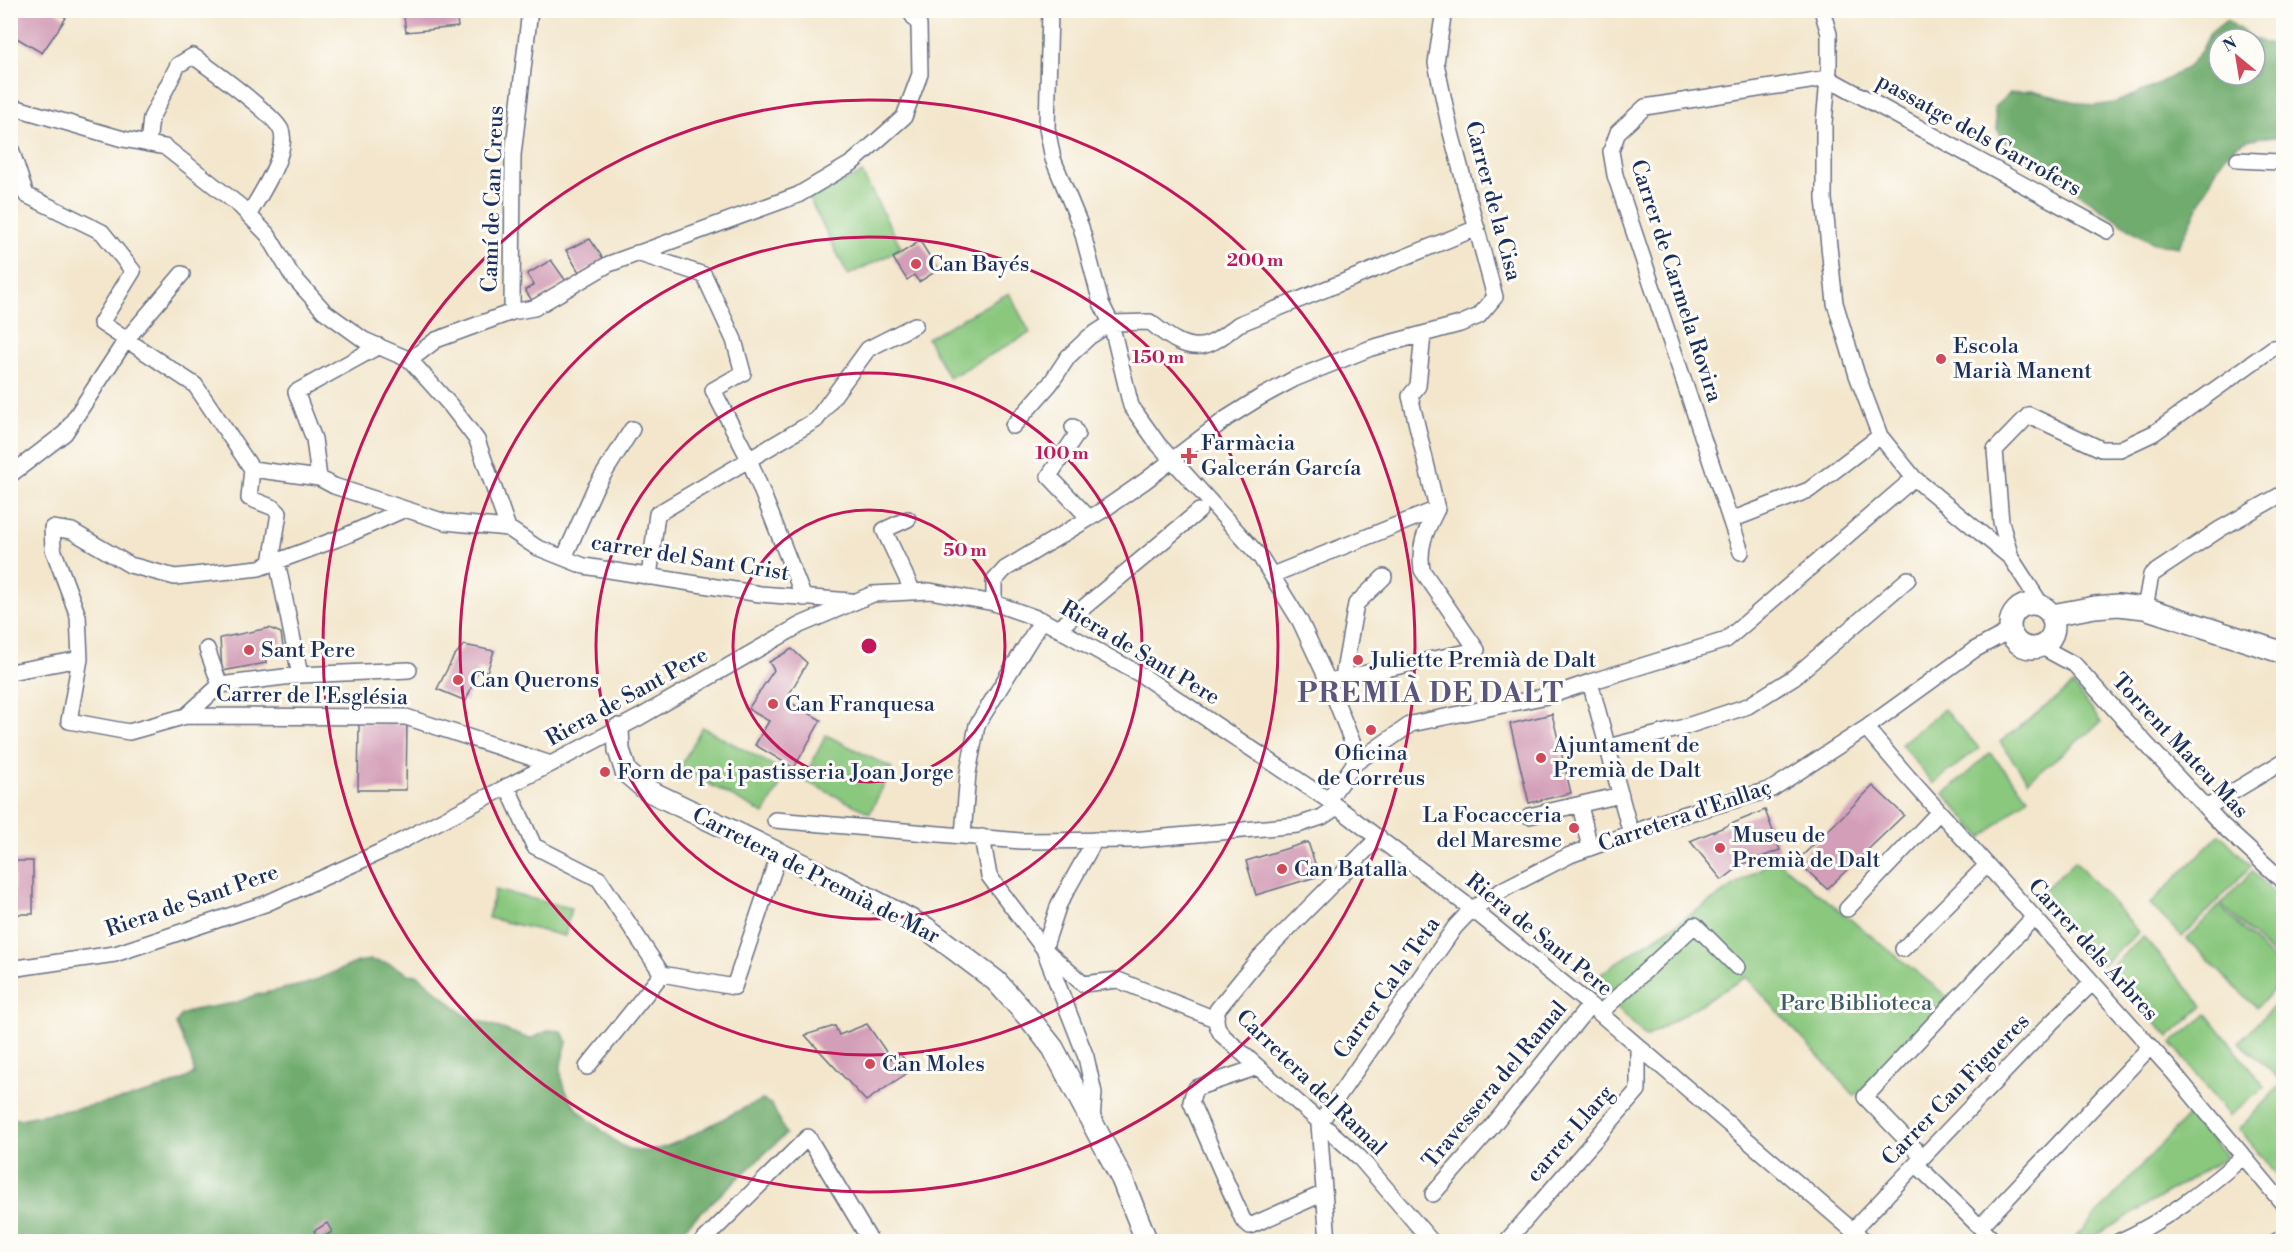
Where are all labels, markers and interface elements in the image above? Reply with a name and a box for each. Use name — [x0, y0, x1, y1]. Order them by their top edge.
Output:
north arrow — [2207, 27, 2267, 87]
text: N — [2220, 33, 2241, 57]
street label: passatge dels Garrofers — [1872, 68, 2086, 202]
street label: Camí de Can Creus — [476, 105, 510, 293]
street label: Carrer de la Cisa — [1459, 118, 1528, 285]
street label: Carrer de Carmela Rovira — [1624, 156, 1728, 406]
text: 200 m — [1227, 249, 1284, 272]
place label: Can Bayés — [928, 251, 1029, 278]
marker: Can Bayés — [909, 257, 923, 271]
place label: Escola Marià Manent — [1953, 333, 2092, 385]
text: 150 m — [1132, 346, 1185, 369]
marker: Escola Marià Manent — [1934, 352, 1948, 366]
place label: Farmàcia Galcerán García — [1201, 430, 1362, 482]
text: 100 m — [1035, 442, 1089, 465]
marker: Farmàcia Galcerán García — [1182, 449, 1196, 463]
street label: carrer del Sant Crist — [589, 529, 791, 587]
text: 50 m — [943, 539, 987, 562]
street label: Riera de Sant Pere — [1055, 595, 1225, 711]
centre of rings — [859, 636, 879, 656]
place label: Sant Pere — [261, 637, 355, 664]
street label: Riera de Sant Pere — [541, 641, 713, 753]
marker: Sant Pere — [242, 643, 256, 657]
place label: Juliette Premià de Dalt — [1369, 647, 1596, 674]
marker: Juliette Premià de Dalt — [1351, 653, 1365, 667]
place label: Can Querons — [470, 667, 599, 694]
street label: Torrent Mateu Mas — [2106, 668, 2254, 824]
marker: Can Querons — [451, 673, 465, 687]
district label: PREMIÀ DE DALT — [1297, 674, 1565, 711]
street label: Carrer de l'Església — [216, 681, 409, 711]
place label: Can Franquesa — [785, 691, 936, 718]
marker: Can Franquesa — [766, 697, 780, 711]
marker: Oficina de Correus — [1364, 723, 1378, 737]
place label: Ajuntament de Premià de Dalt — [1552, 732, 1702, 784]
place label: Oficina de Correus — [1317, 740, 1425, 792]
marker: Ajuntament de Premià de Dalt — [1534, 751, 1548, 765]
place label: Forn de pa i pastisseria Joan Jorge — [617, 759, 954, 786]
marker: Forn de pa i pastisseria Joan Jorge — [598, 765, 612, 779]
street label: Carretera d'Enllaç — [1595, 774, 1775, 858]
street label: Carretera de Premià de Mar — [688, 802, 944, 950]
place label: La Focacceria del Maresme — [1423, 802, 1563, 854]
marker: La Focacceria del Maresme — [1567, 821, 1581, 835]
place label: Museu de Premià de Dalt — [1732, 822, 1881, 874]
marker: Museu de Premià de Dalt — [1713, 841, 1727, 855]
place label: Can Batalla — [1294, 856, 1409, 883]
street label: Riera de Sant Pere — [102, 859, 282, 943]
marker: Can Batalla — [1275, 862, 1289, 876]
street label: Riera de Sant Pere — [1460, 868, 1618, 1002]
street label: Carrer dels Arbres — [2022, 873, 2164, 1027]
street label: Carrer Ca la Teta — [1328, 911, 1447, 1064]
park label: Parc Biblioteca — [1780, 990, 1933, 1017]
street label: Travessera del Ramal — [1417, 995, 1573, 1174]
street label: Carretera del Ramal — [1230, 1004, 1392, 1162]
street label: Carrer Can Figueres — [1876, 1008, 2036, 1172]
place label: Can Moles — [882, 1051, 985, 1078]
marker: Can Moles — [863, 1057, 877, 1071]
street label: carrer Llarg — [1521, 1080, 1620, 1188]

